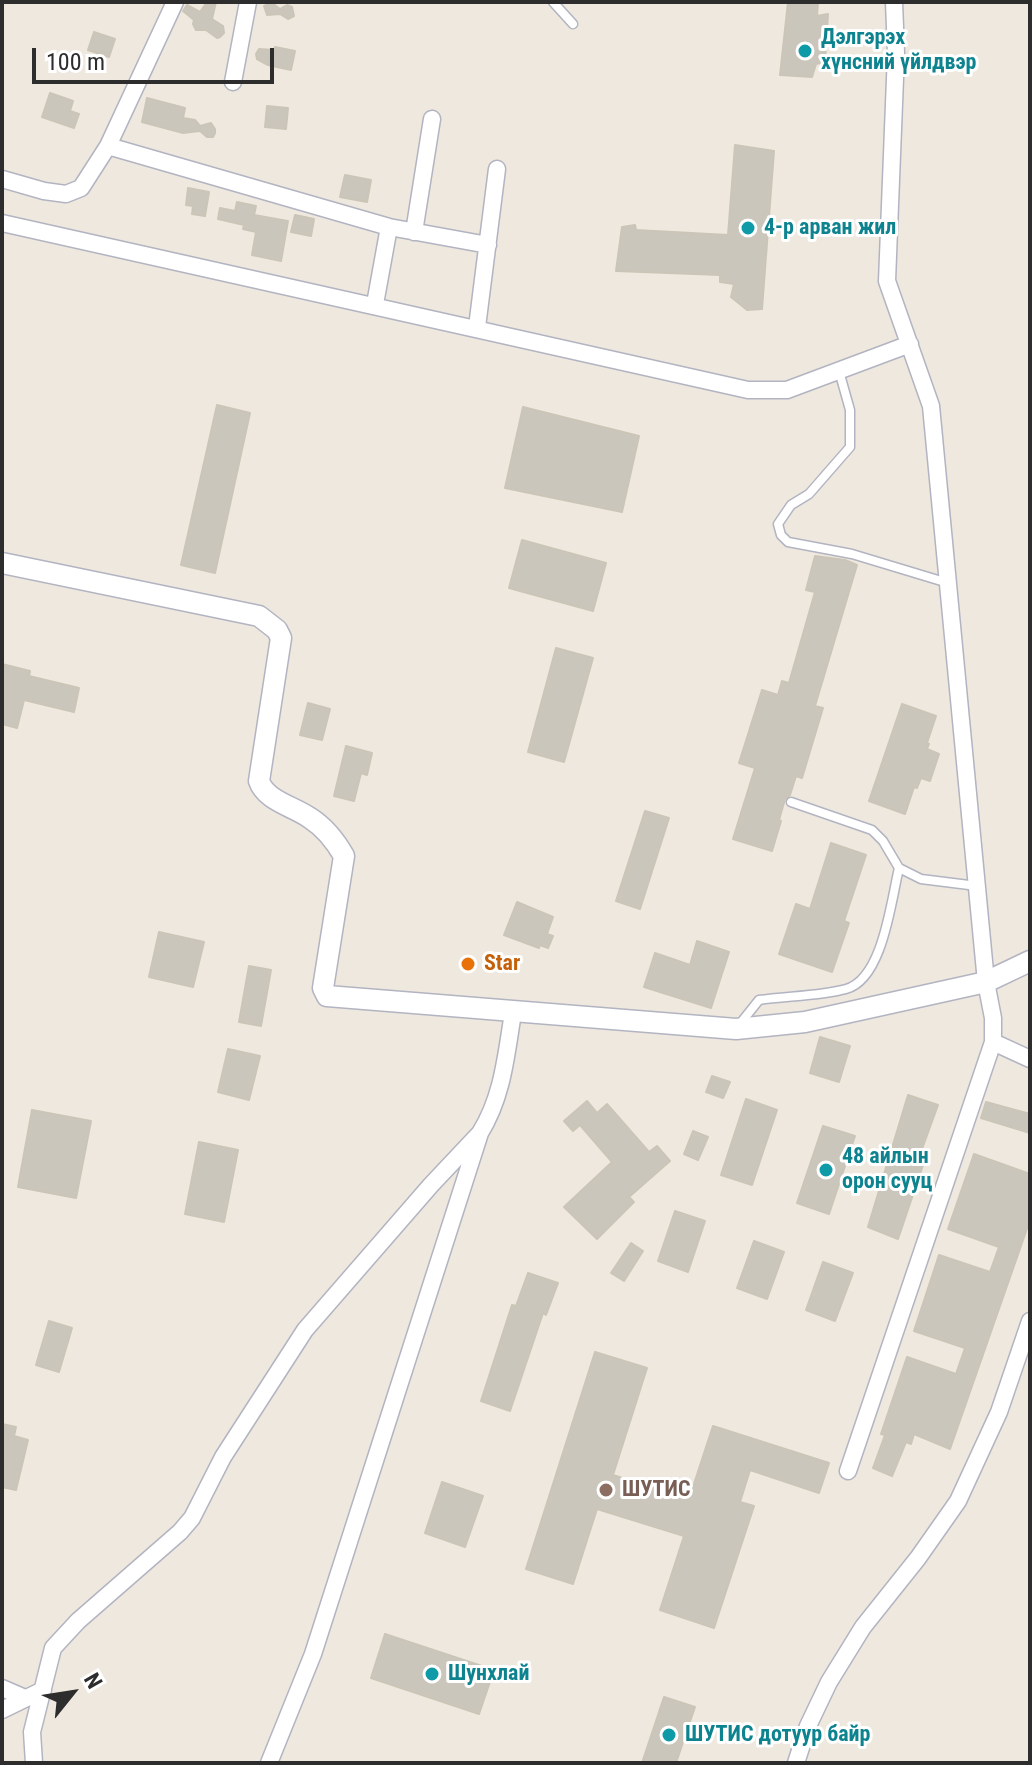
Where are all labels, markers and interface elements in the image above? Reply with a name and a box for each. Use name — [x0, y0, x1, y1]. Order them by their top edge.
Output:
place label: Дэлгэрэх хүнсний үйлдвэр — [821, 25, 976, 76]
scale bar — [36, 32, 278, 82]
marker: Дэлгэрэх хүнсний үйлдвэр — [796, 42, 814, 60]
text: 100 m — [46, 48, 105, 76]
place label: 4-р арван жил — [764, 215, 896, 241]
marker: 4-р арван жил — [739, 219, 757, 237]
place label: Star — [484, 951, 520, 977]
marker: Star — [459, 955, 477, 973]
place label: 48 айлын орон сууц — [842, 1144, 932, 1196]
marker: 48 айлын орон сууц — [817, 1161, 835, 1179]
place label: ШУТИС — [622, 1477, 690, 1503]
marker: ШУТИС — [597, 1481, 615, 1499]
north arrow — [32, 1653, 112, 1733]
place label: Шунхлай — [448, 1661, 529, 1687]
marker: Шунхлай — [423, 1665, 441, 1683]
text: N — [79, 1669, 107, 1693]
place label: ШУТИС дотуур байр — [685, 1722, 870, 1748]
marker: ШУТИС дотуур байр — [660, 1726, 678, 1744]

